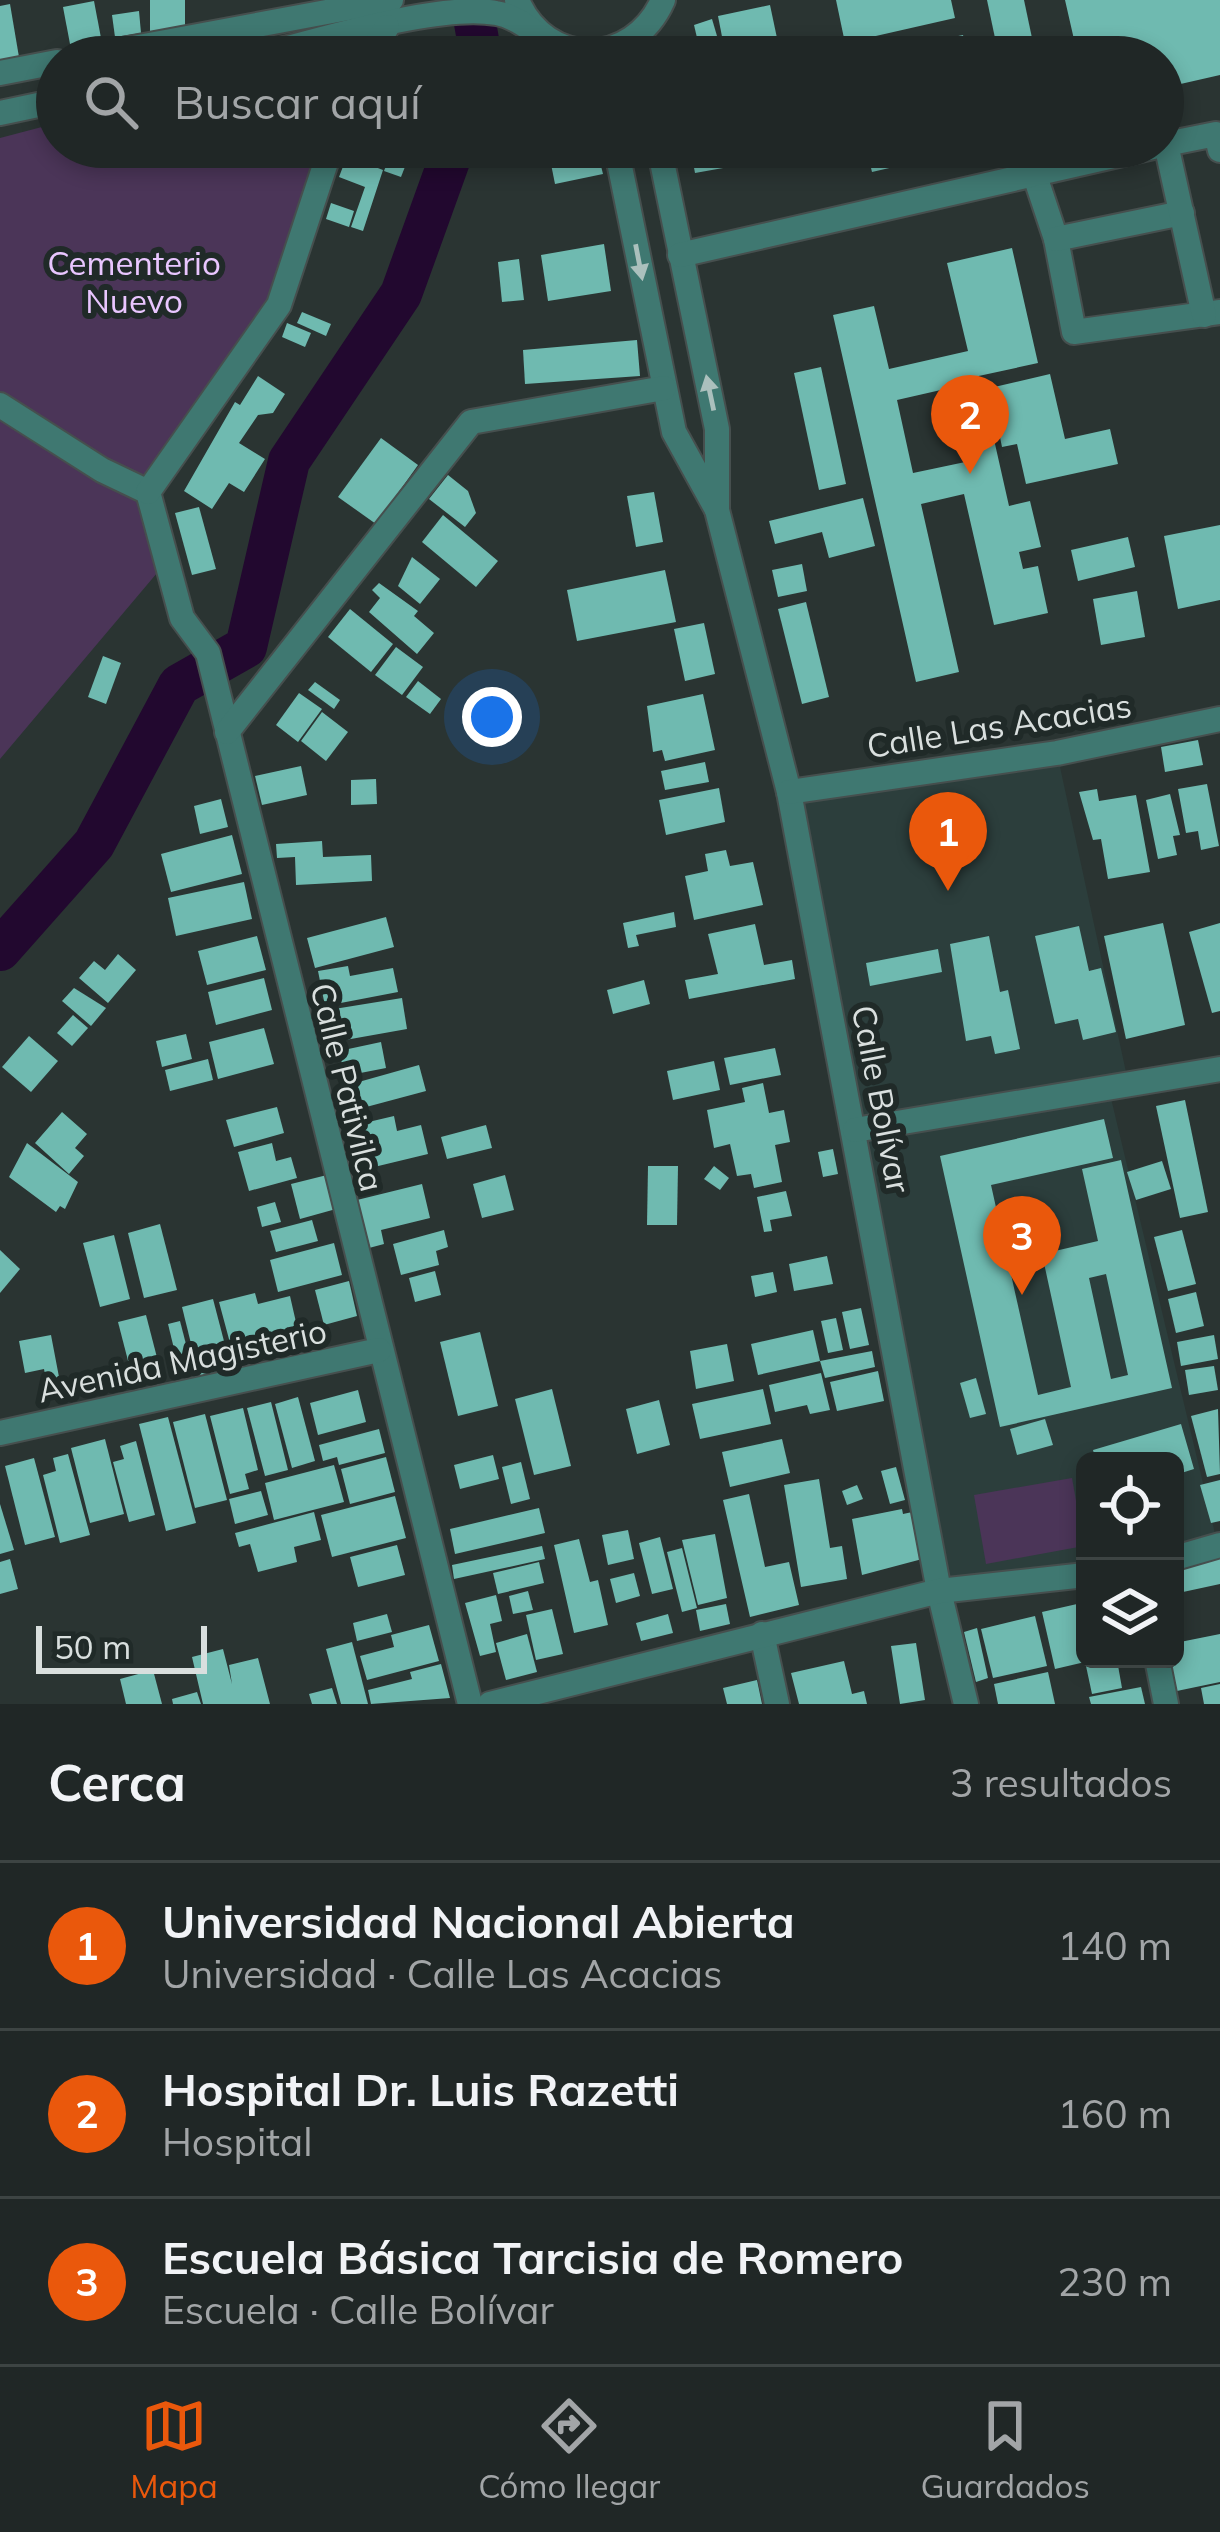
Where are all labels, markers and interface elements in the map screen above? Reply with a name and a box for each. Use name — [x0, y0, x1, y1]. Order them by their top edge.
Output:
search box — [36, 36, 1184, 168]
icon: search — [78, 69, 144, 135]
text: Buscar aquí — [174, 74, 421, 130]
park label: Cementerio Nuevo — [47, 242, 221, 321]
one-way arrow — [630, 243, 649, 281]
one-way arrow — [699, 374, 718, 412]
pin: 2 — [931, 375, 1009, 474]
street label: Calle Las Acacias — [864, 684, 1134, 766]
your location — [462, 687, 522, 747]
pin: 1 — [909, 792, 987, 891]
street label: Calle Pativilca — [302, 979, 394, 1195]
street label: Calle Bolívar — [844, 1002, 920, 1196]
pin: 3 — [983, 1196, 1061, 1295]
street label: Avenida Magisterio — [34, 1309, 330, 1411]
map controls — [1076, 1452, 1184, 1668]
button: locate — [1076, 1452, 1184, 1560]
button: layers — [1076, 1560, 1184, 1668]
scale bar — [36, 1620, 207, 1673]
text: 50 m — [54, 1626, 131, 1667]
text: Cerca — [48, 1750, 186, 1814]
text: 3 resultados — [950, 1758, 1172, 1807]
text: Universidad Nacional Abierta — [162, 1893, 795, 1949]
text: 1 — [75, 1921, 99, 1970]
text: 140 m — [1057, 1921, 1172, 1970]
text: Universidad · Calle Las Acacias — [162, 1949, 722, 1998]
text: Hospital Dr. Luis Razetti — [162, 2061, 679, 2117]
text: 2 — [75, 2089, 99, 2138]
text: 160 m — [1057, 2089, 1172, 2138]
text: Hospital — [162, 2117, 313, 2166]
text: Escuela Básica Tarcisia de Romero — [162, 2229, 903, 2285]
text: 3 — [75, 2257, 99, 2306]
text: 230 m — [1057, 2257, 1172, 2306]
text: Escuela · Calle Bolívar — [162, 2285, 554, 2334]
tab: Mapa — [130, 2393, 218, 2506]
tab: Cómo llegar — [478, 2393, 660, 2506]
tab: Guardados — [920, 2393, 1090, 2506]

